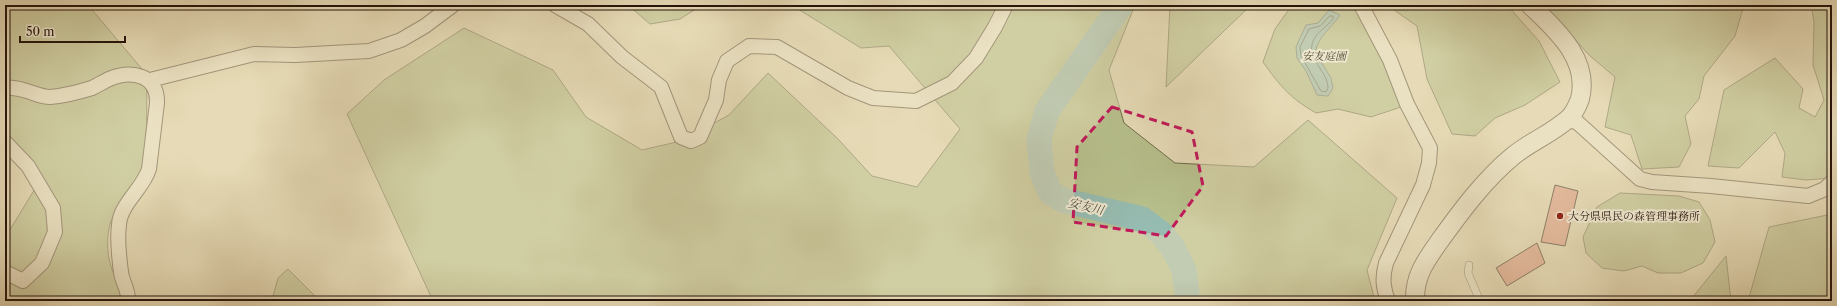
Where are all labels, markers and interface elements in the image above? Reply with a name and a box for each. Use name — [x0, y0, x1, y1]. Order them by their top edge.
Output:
scale bar — [20, 18, 125, 44]
text: 50 m — [26, 24, 55, 39]
park label: 安友庭園 — [1302, 49, 1348, 63]
water label: 安友川 — [1067, 195, 1107, 218]
place label: 大分県県民の森管理事務所 — [1568, 209, 1700, 223]
marker: 大分県県民の森管理事務所 — [1555, 211, 1565, 221]

